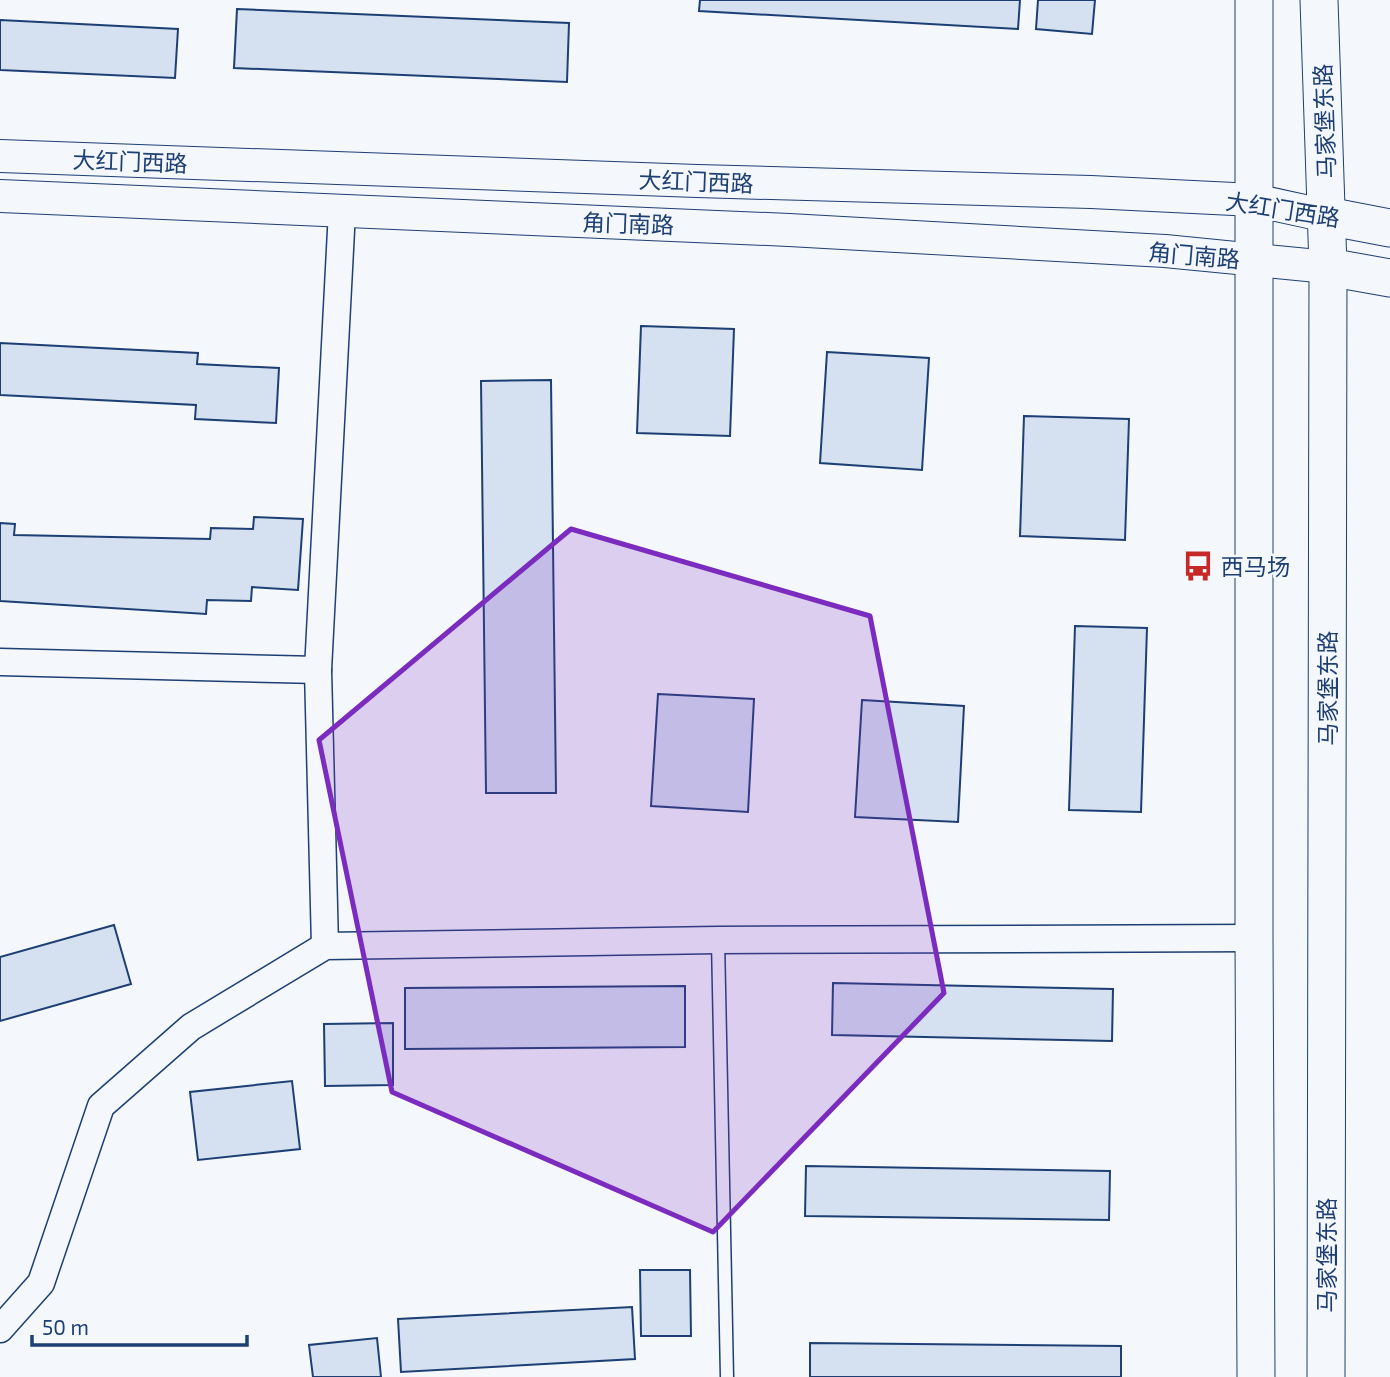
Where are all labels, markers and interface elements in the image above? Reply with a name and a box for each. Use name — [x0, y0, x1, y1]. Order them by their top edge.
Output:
street label: 马家堡东路 — [1308, 63, 1340, 179]
street label: 大红门西路 — [72, 145, 188, 177]
street label: 大红门西路 — [638, 165, 754, 197]
street label: 大红门西路 — [1224, 186, 1342, 232]
street label: 角门南路 — [582, 207, 674, 239]
street label: 角门南路 — [1147, 237, 1241, 273]
bus stop icon: 西马场 — [1181, 549, 1215, 583]
place label: 西马场 — [1221, 552, 1290, 580]
street label: 马家堡东路 — [1313, 631, 1341, 746]
street label: 马家堡东路 — [1312, 1198, 1340, 1313]
scale bar — [32, 1304, 247, 1348]
text: 50 m — [42, 1314, 89, 1339]

